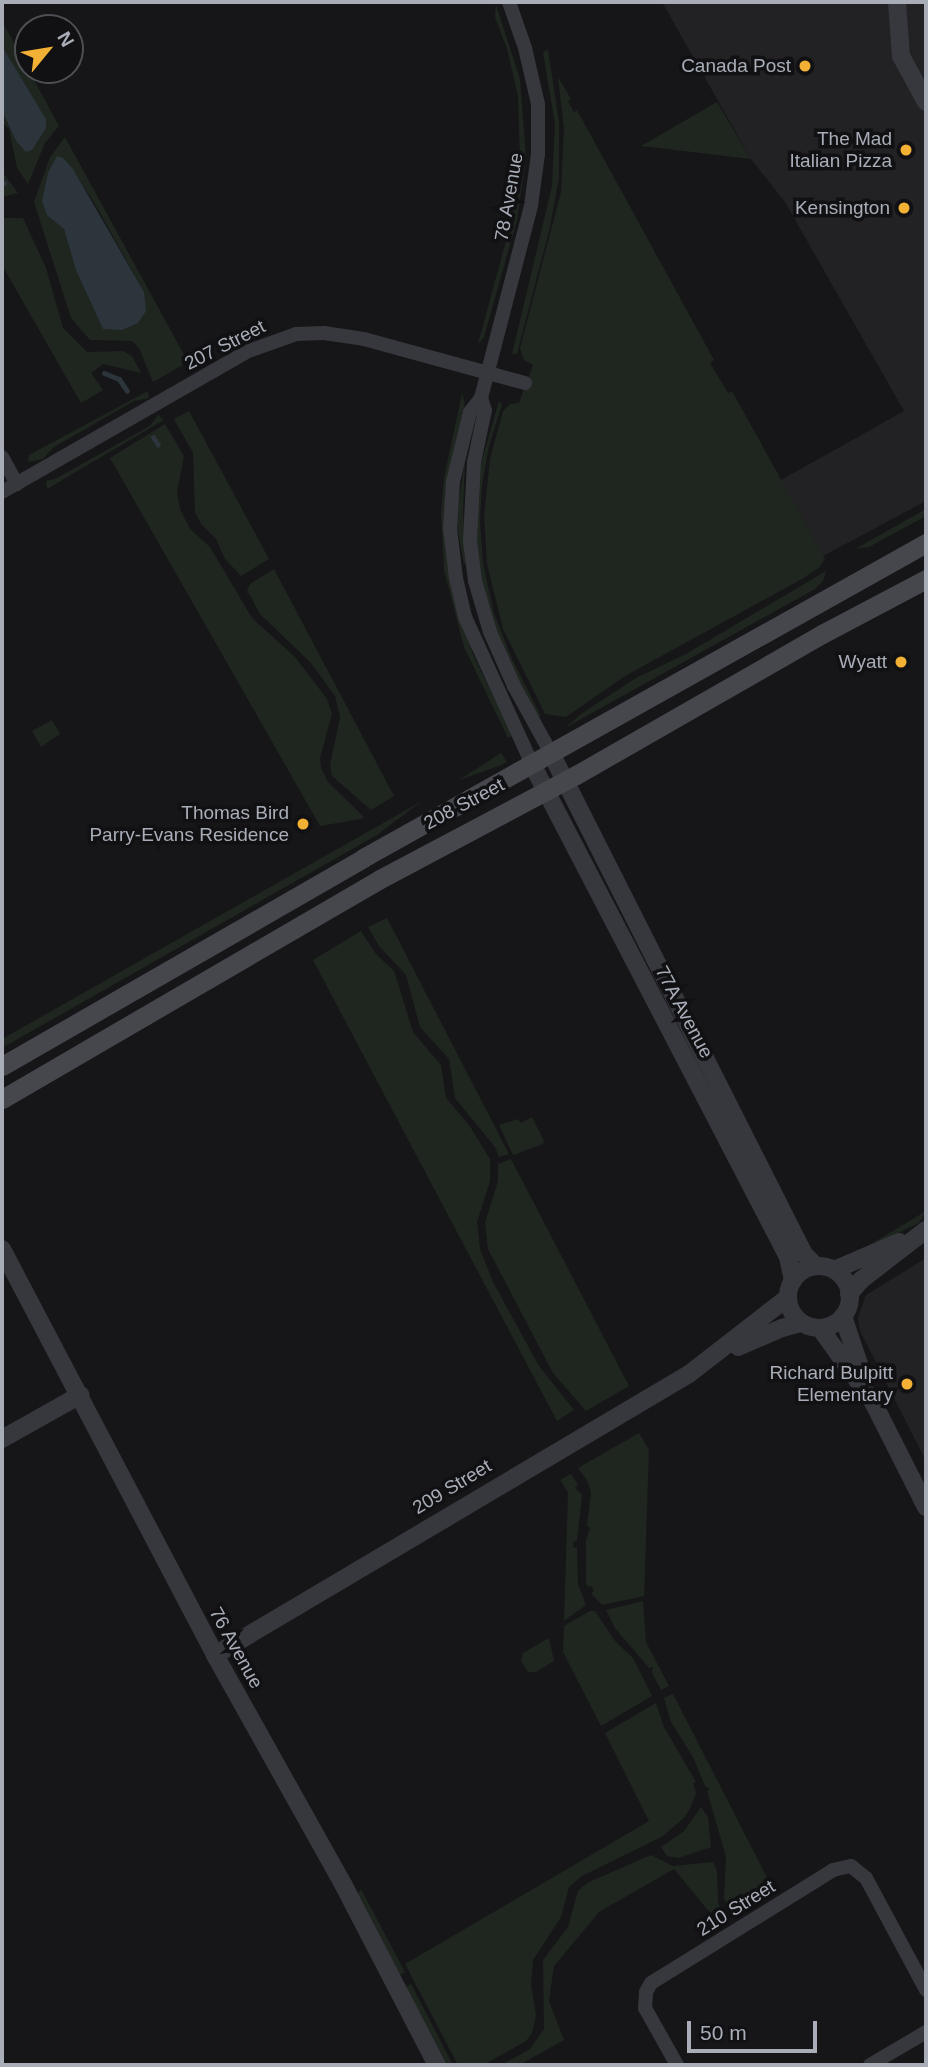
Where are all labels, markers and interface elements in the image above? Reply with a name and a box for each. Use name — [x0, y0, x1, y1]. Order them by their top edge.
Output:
north arrow — [14, 14, 84, 84]
text: N — [53, 28, 78, 50]
place label: Canada Post — [681, 55, 791, 77]
marker: Canada Post — [797, 58, 813, 74]
place label: The Mad Italian Pizza — [790, 128, 892, 172]
marker: The Mad Italian Pizza — [898, 142, 914, 158]
street label: 78 Avenue — [490, 150, 528, 244]
place label: Kensington — [795, 197, 890, 219]
marker: Kensington — [896, 200, 912, 216]
street label: 207 Street — [181, 315, 269, 375]
place label: Wyatt — [839, 651, 887, 673]
marker: Wyatt — [893, 654, 909, 670]
street label: 208 Street — [420, 773, 508, 835]
place label: Thomas Bird Parry-Evans Residence — [89, 802, 289, 846]
marker: Thomas Bird Parry-Evans Residence — [295, 816, 311, 832]
street label: 77A Avenue — [650, 961, 718, 1063]
place label: Richard Bulpitt Elementary — [769, 1362, 893, 1406]
marker: Richard Bulpitt Elementary — [899, 1376, 915, 1392]
street label: 209 Street — [409, 1455, 495, 1519]
street label: 76 Avenue — [204, 1603, 268, 1693]
street label: 210 Street — [693, 1875, 779, 1941]
scale bar — [690, 2008, 820, 2052]
text: 50 m — [700, 2021, 747, 2044]

